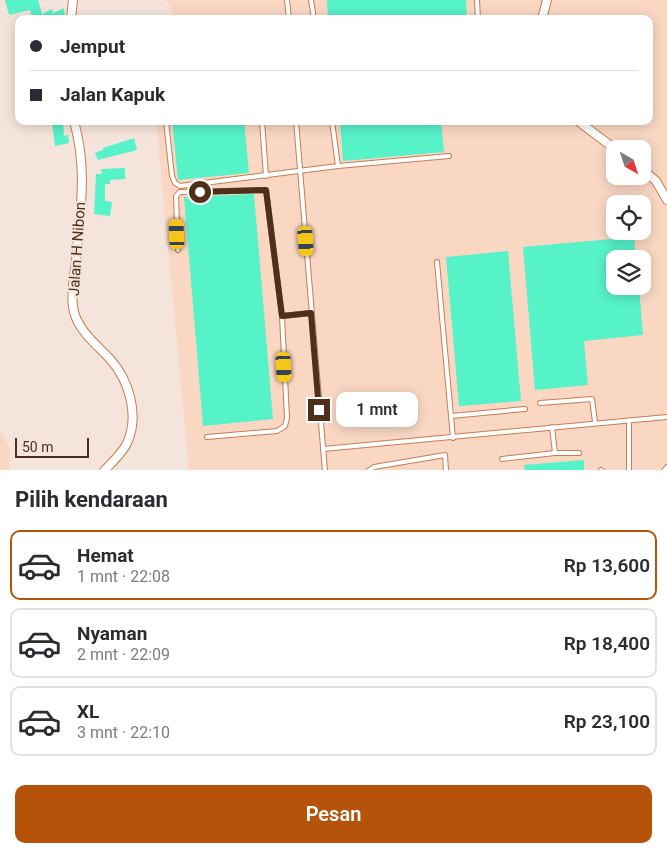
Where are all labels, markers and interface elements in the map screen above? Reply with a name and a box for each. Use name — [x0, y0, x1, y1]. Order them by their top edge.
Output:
text: Jemput — [60, 35, 125, 58]
text: Jalan Kapuk — [60, 83, 165, 106]
north arrow — [606, 140, 651, 185]
map controls — [606, 140, 651, 295]
route start — [189, 181, 211, 203]
button: locate — [606, 195, 651, 240]
street label: Jalan H Nibon — [65, 201, 89, 297]
car — [168, 219, 185, 249]
car — [297, 226, 314, 256]
button: layers — [606, 250, 651, 295]
car — [275, 352, 292, 382]
callout: 1 mnt — [336, 392, 419, 428]
route end — [308, 399, 330, 421]
text: 1 mnt — [356, 400, 398, 419]
scale bar — [15, 436, 89, 459]
text: 50 m — [22, 439, 54, 455]
text: Pilih kendaraan — [15, 487, 168, 512]
icon: car — [17, 543, 62, 588]
text: Hemat — [77, 544, 134, 567]
text: Rp 13,600 — [564, 554, 650, 577]
text: 1 mnt · 22:08 — [77, 567, 170, 586]
icon: car — [17, 621, 62, 666]
text: Nyaman — [77, 622, 147, 645]
text: Rp 18,400 — [564, 632, 650, 655]
text: 2 mnt · 22:09 — [77, 645, 170, 664]
icon: car — [17, 699, 62, 744]
text: XL — [77, 700, 99, 723]
text: Rp 23,100 — [564, 710, 650, 733]
text: 3 mnt · 22:10 — [77, 723, 170, 742]
button: Pesan — [15, 785, 652, 843]

